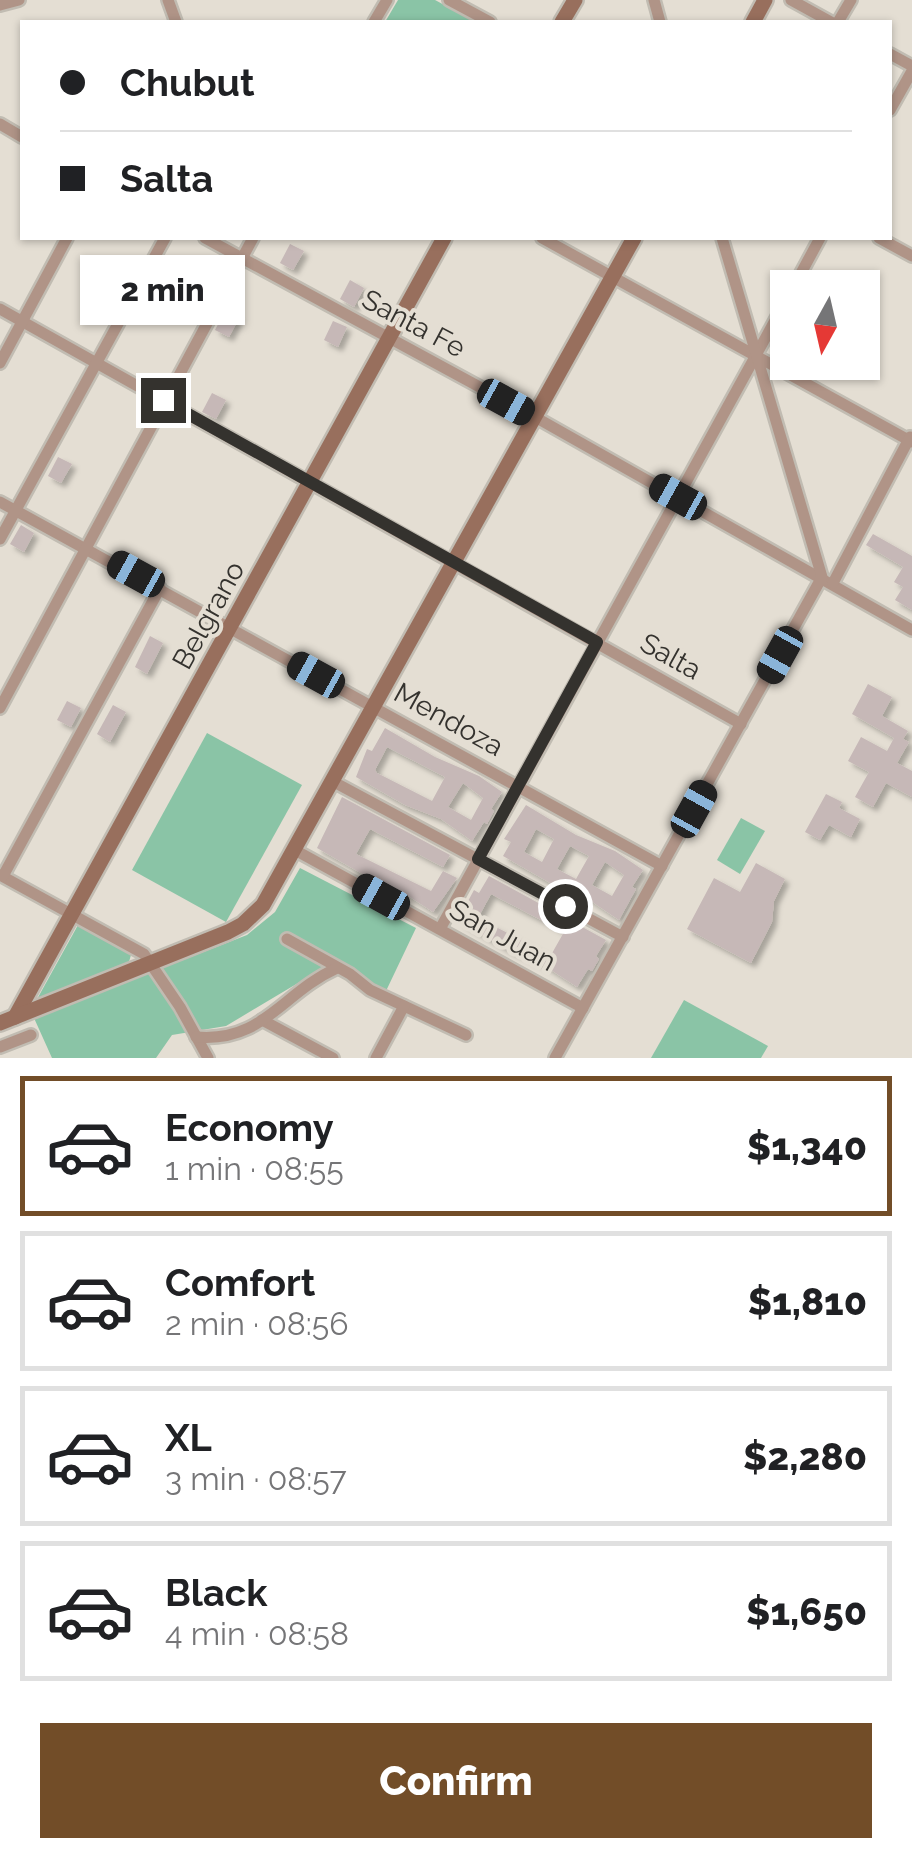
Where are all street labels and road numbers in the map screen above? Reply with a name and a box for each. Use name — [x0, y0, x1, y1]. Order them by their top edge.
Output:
street label: Santa Fe — [356, 283, 471, 364]
street label: Belgrano — [165, 556, 251, 675]
street label: Salta — [635, 626, 707, 687]
street label: Mendoza — [388, 676, 509, 763]
street label: San Juan — [444, 893, 562, 978]

